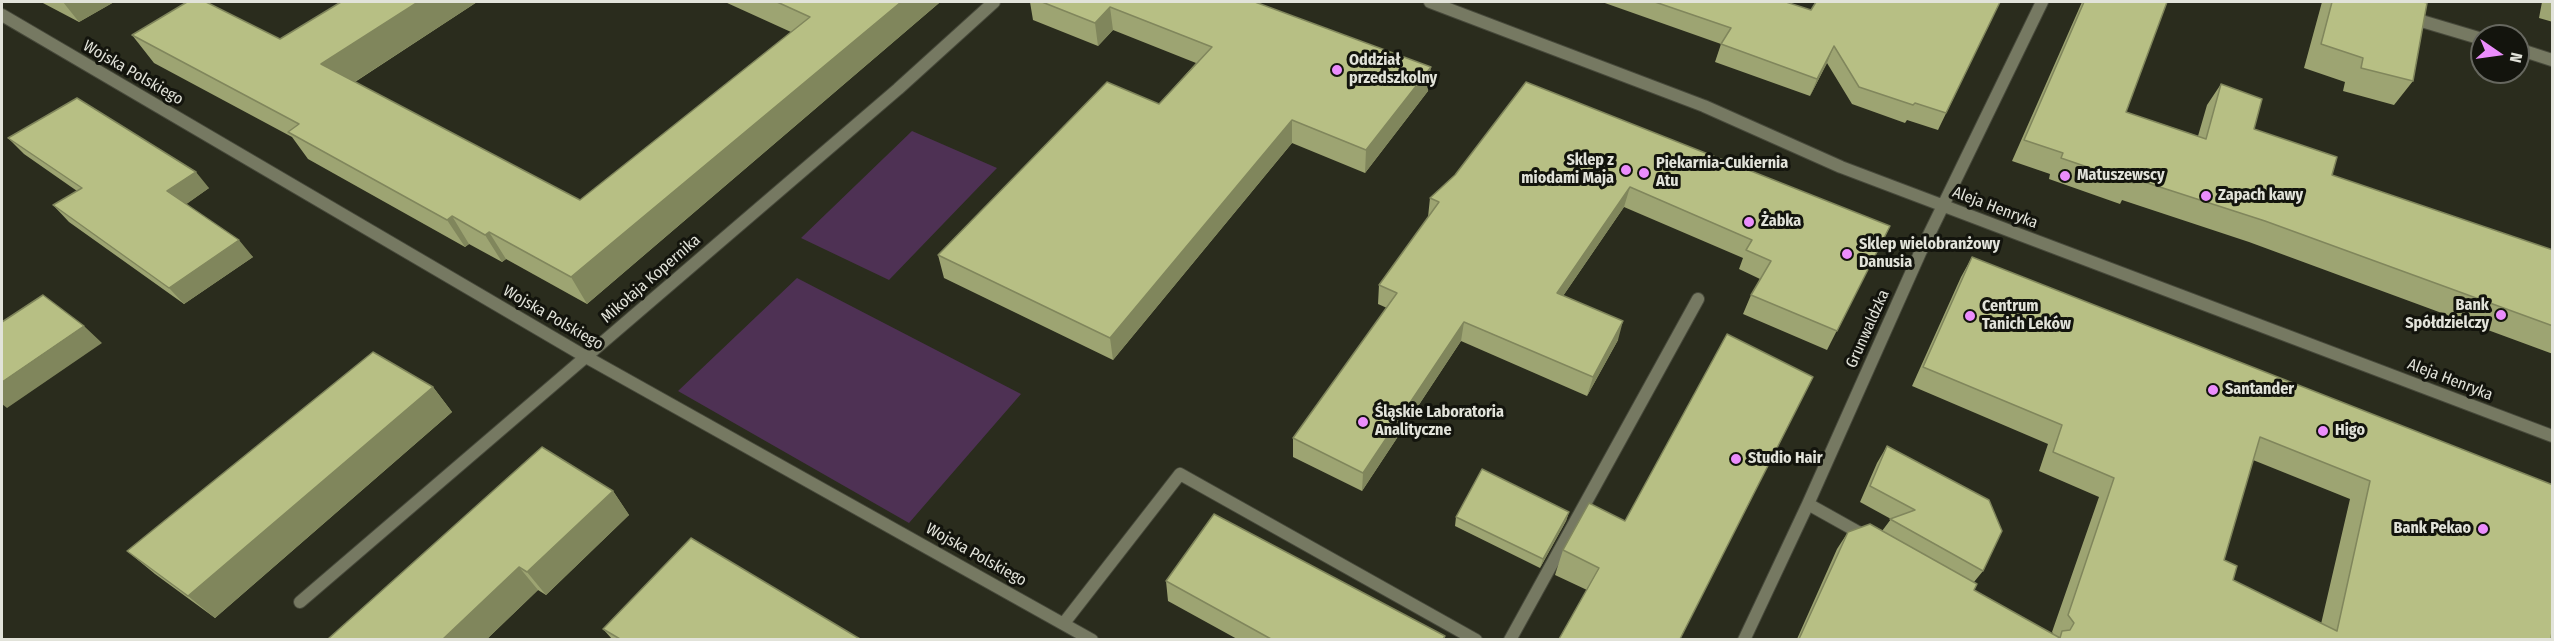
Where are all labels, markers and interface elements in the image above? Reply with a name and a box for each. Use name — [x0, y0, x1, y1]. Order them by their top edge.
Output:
north arrow — [2470, 24, 2530, 84]
street label: Wojska Polskiego — [80, 37, 186, 109]
place label: Oddział przedszkolny — [1349, 51, 1437, 89]
text: N — [2506, 51, 2526, 65]
marker: Oddział przedszkolny — [1330, 63, 1344, 77]
place label: Sklep z miodami Maja — [1521, 151, 1614, 189]
place label: Piekarnia-Cukiernia Atu — [1656, 154, 1788, 192]
marker: Sklep z miodami Maja — [1619, 163, 1633, 177]
marker: Piekarnia-Cukiernia Atu — [1637, 166, 1651, 180]
place label: Matuszewscy — [2077, 166, 2165, 186]
marker: Matuszewscy — [2058, 169, 2072, 183]
street label: Aleja Henryka — [1950, 183, 2040, 233]
place label: Zapach kawy — [2218, 186, 2303, 206]
marker: Zapach kawy — [2199, 189, 2213, 203]
place label: Żabka — [1761, 212, 1801, 232]
marker: Żabka — [1742, 215, 1756, 229]
street label: Mikołaja Kopernika — [597, 231, 705, 327]
place label: Sklep wielobranżowy Danusia — [1859, 235, 2000, 273]
marker: Sklep wielobranżowy Danusia — [1840, 247, 1854, 261]
street label: Wojska Polskiego — [500, 282, 606, 354]
street label: Grunwaldzka — [1842, 287, 1894, 371]
place label: Bank Spółdzielczy — [2405, 296, 2489, 334]
place label: Centrum Tanich Leków — [1982, 297, 2071, 335]
marker: Bank Spółdzielczy — [2494, 308, 2508, 322]
marker: Centrum Tanich Leków — [1963, 309, 1977, 323]
street label: Aleja Henryka — [2405, 355, 2495, 405]
place label: Santander — [2225, 380, 2294, 400]
marker: Santander — [2206, 383, 2220, 397]
place label: Śląskie Laboratoria Analityczne — [1375, 403, 1504, 441]
marker: Śląskie Laboratoria Analityczne — [1356, 415, 1370, 429]
place label: Higo — [2335, 421, 2365, 441]
marker: Higo — [2316, 424, 2330, 438]
place label: Studio Hair — [1748, 449, 1823, 469]
marker: Studio Hair — [1729, 452, 1743, 466]
street label: Wojska Polskiego — [922, 519, 1030, 591]
place label: Bank Pekao — [2394, 519, 2471, 539]
marker: Bank Pekao — [2476, 522, 2490, 536]

